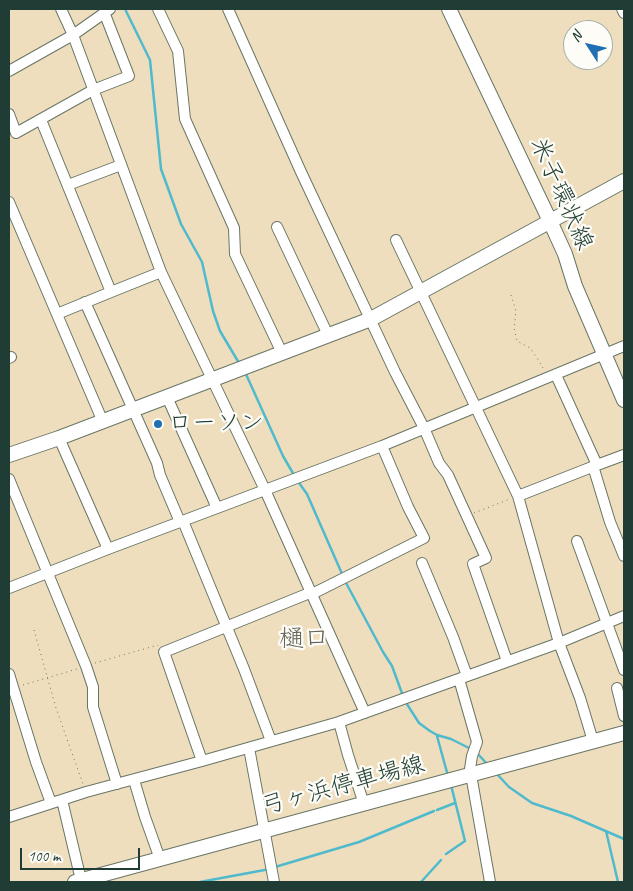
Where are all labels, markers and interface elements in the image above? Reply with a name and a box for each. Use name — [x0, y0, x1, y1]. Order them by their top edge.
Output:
north arrow — [563, 20, 613, 70]
text: N — [567, 28, 586, 45]
street label: 米子環状線 — [523, 133, 599, 255]
place label: ローソン — [168, 410, 264, 438]
marker: ローソン — [152, 418, 164, 430]
district label: 樋口 — [279, 624, 329, 654]
street label: 弓ヶ浜停車場線 — [258, 750, 428, 822]
scale bar — [22, 838, 142, 870]
text: 100 m — [28, 847, 60, 866]

